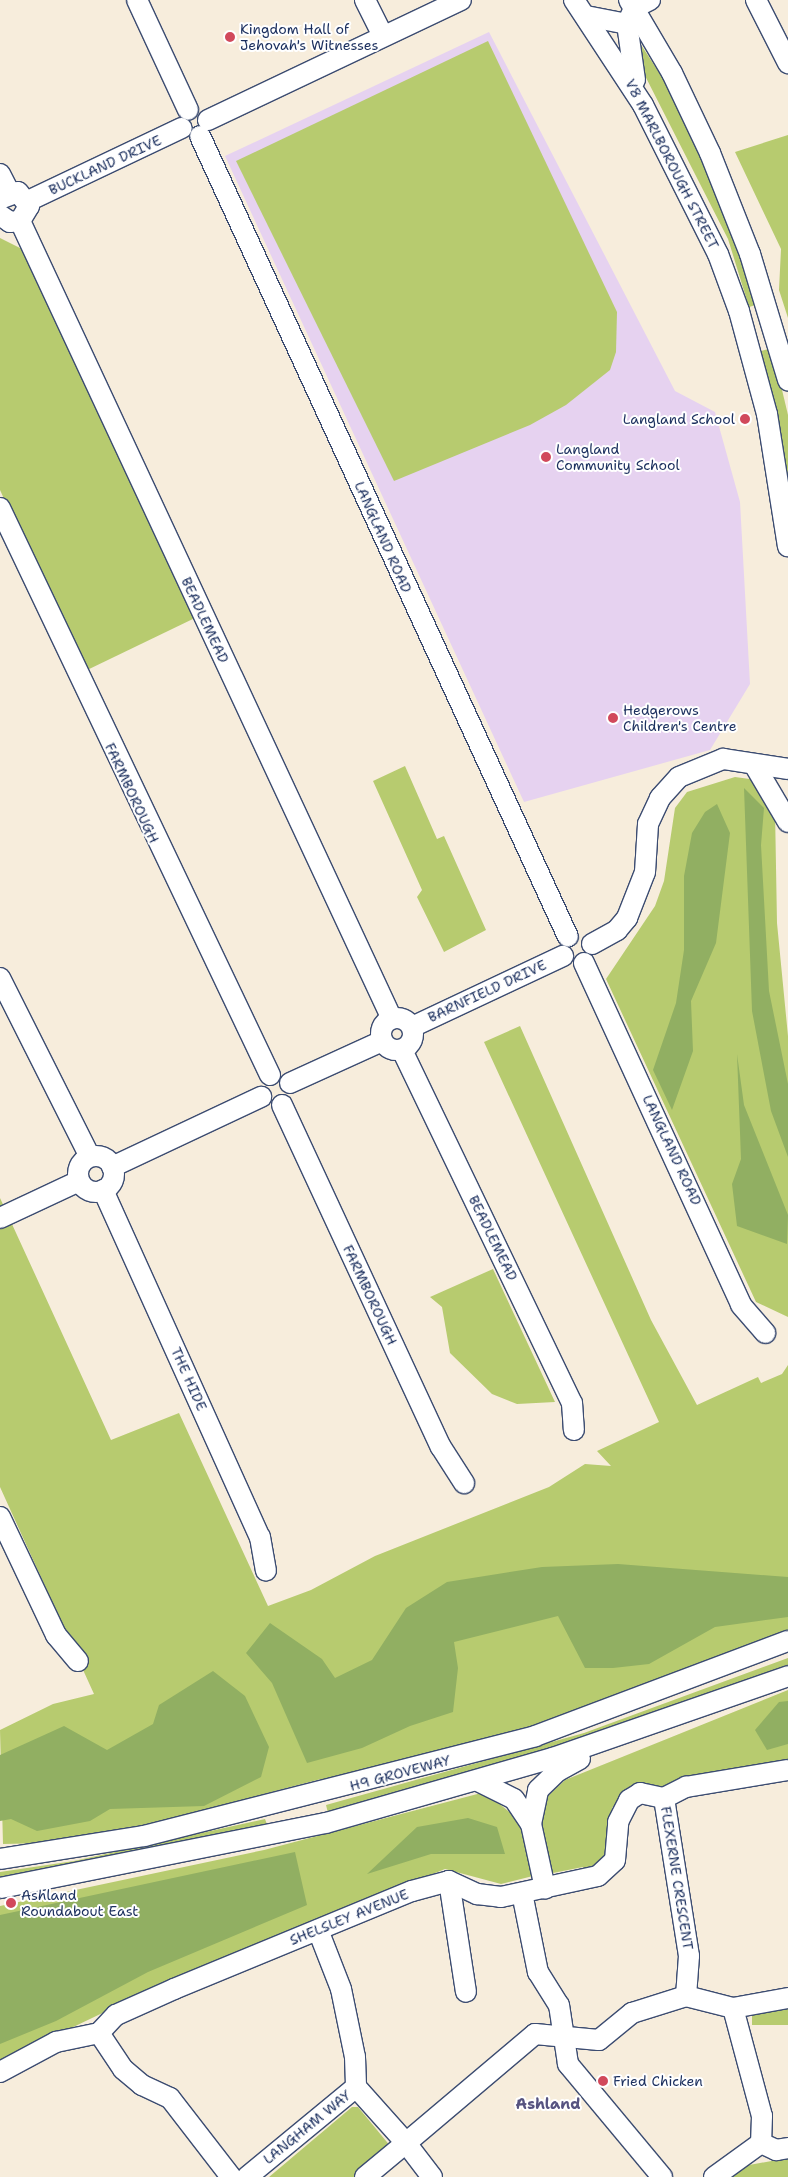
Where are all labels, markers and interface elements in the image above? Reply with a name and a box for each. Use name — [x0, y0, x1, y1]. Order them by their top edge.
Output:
place label: Kingdom Hall of Jehovah's Witnesses — [240, 21, 378, 54]
marker: Kingdom Hall of Jehovah's Witnesses — [224, 31, 236, 43]
street label: V8 MARLBOROUGH STREET — [622, 76, 722, 252]
street label: BUCKLAND DRIVE — [46, 132, 164, 198]
place label: Langland School — [623, 411, 735, 427]
marker: Langland School — [739, 413, 751, 425]
place label: Langland Community School — [556, 441, 680, 474]
marker: Langland Community School — [540, 451, 552, 463]
street label: LANGLAND ROAD — [351, 479, 415, 595]
street label: BEADLEMEAD — [178, 574, 232, 666]
place label: Hedgerows Children's Centre — [623, 702, 737, 734]
marker: Hedgerows Children's Centre — [607, 712, 619, 724]
street label: FARMBOROUGH — [101, 740, 163, 846]
street label: BARNFIELD DRIVE — [425, 956, 549, 1026]
street label: LANGLAND ROAD — [639, 1092, 705, 1208]
street label: BEADLEMEAD — [465, 1193, 521, 1283]
street label: FARMBOROUGH — [339, 1242, 401, 1348]
street label: THE HIDE — [168, 1345, 210, 1413]
street label: H9 GROVEWAY — [348, 1751, 452, 1795]
street label: FLEXERNE CRESCENT — [657, 1805, 697, 1951]
street label: SHELSLEY AVENUE — [287, 1885, 411, 1949]
place label: Ashland Roundabout East — [21, 1887, 138, 1920]
marker: Ashland Roundabout East — [5, 1897, 17, 1909]
place label: Fried Chicken — [613, 2073, 703, 2089]
marker: Fried Chicken — [597, 2075, 609, 2087]
street label: LANGHAM WAY — [260, 2086, 354, 2168]
district label: Ashland — [515, 2096, 581, 2114]

